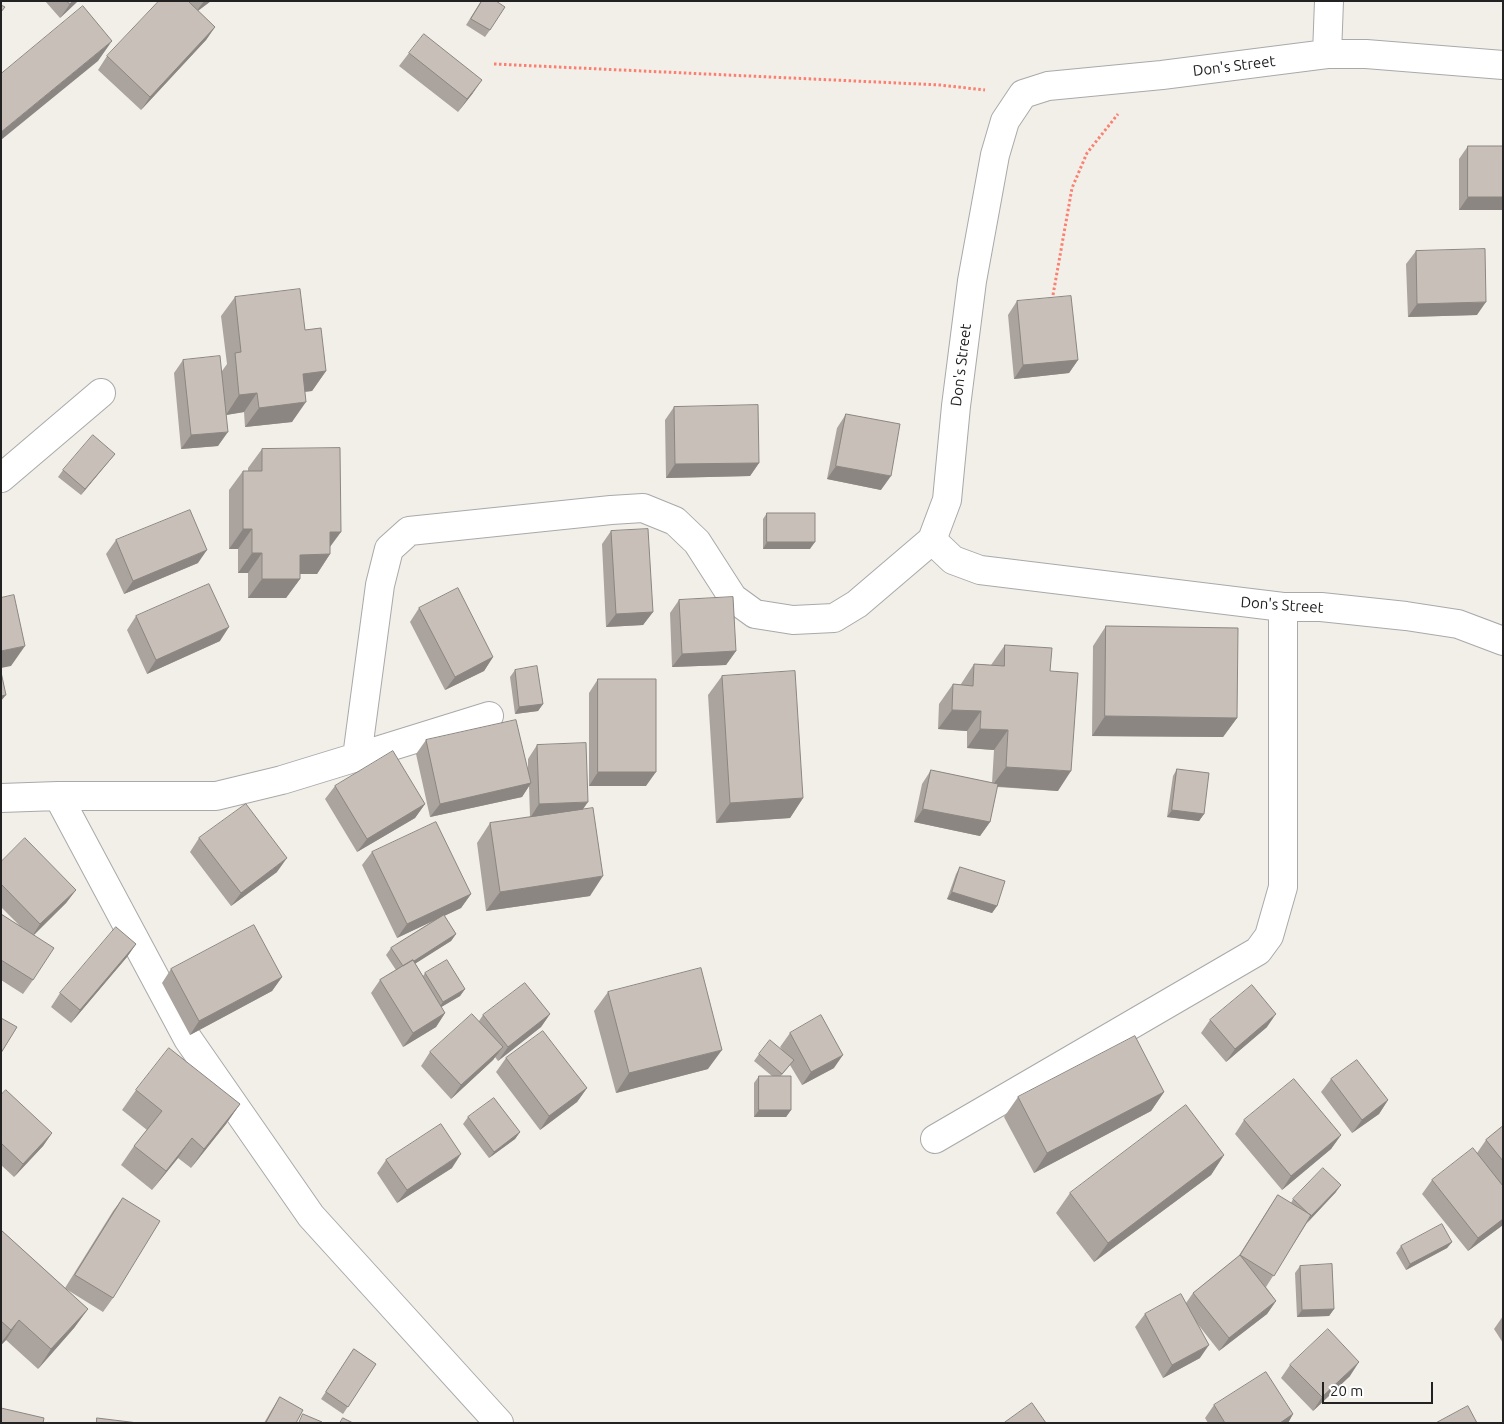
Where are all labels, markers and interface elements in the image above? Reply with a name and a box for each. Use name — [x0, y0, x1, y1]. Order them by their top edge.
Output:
street label: Don's Street — [1192, 52, 1276, 80]
street label: Don's Street — [947, 323, 975, 407]
street label: Don's Street — [1240, 593, 1324, 617]
scale bar — [1324, 1372, 1435, 1404]
text: 20 m — [1330, 1382, 1363, 1399]

